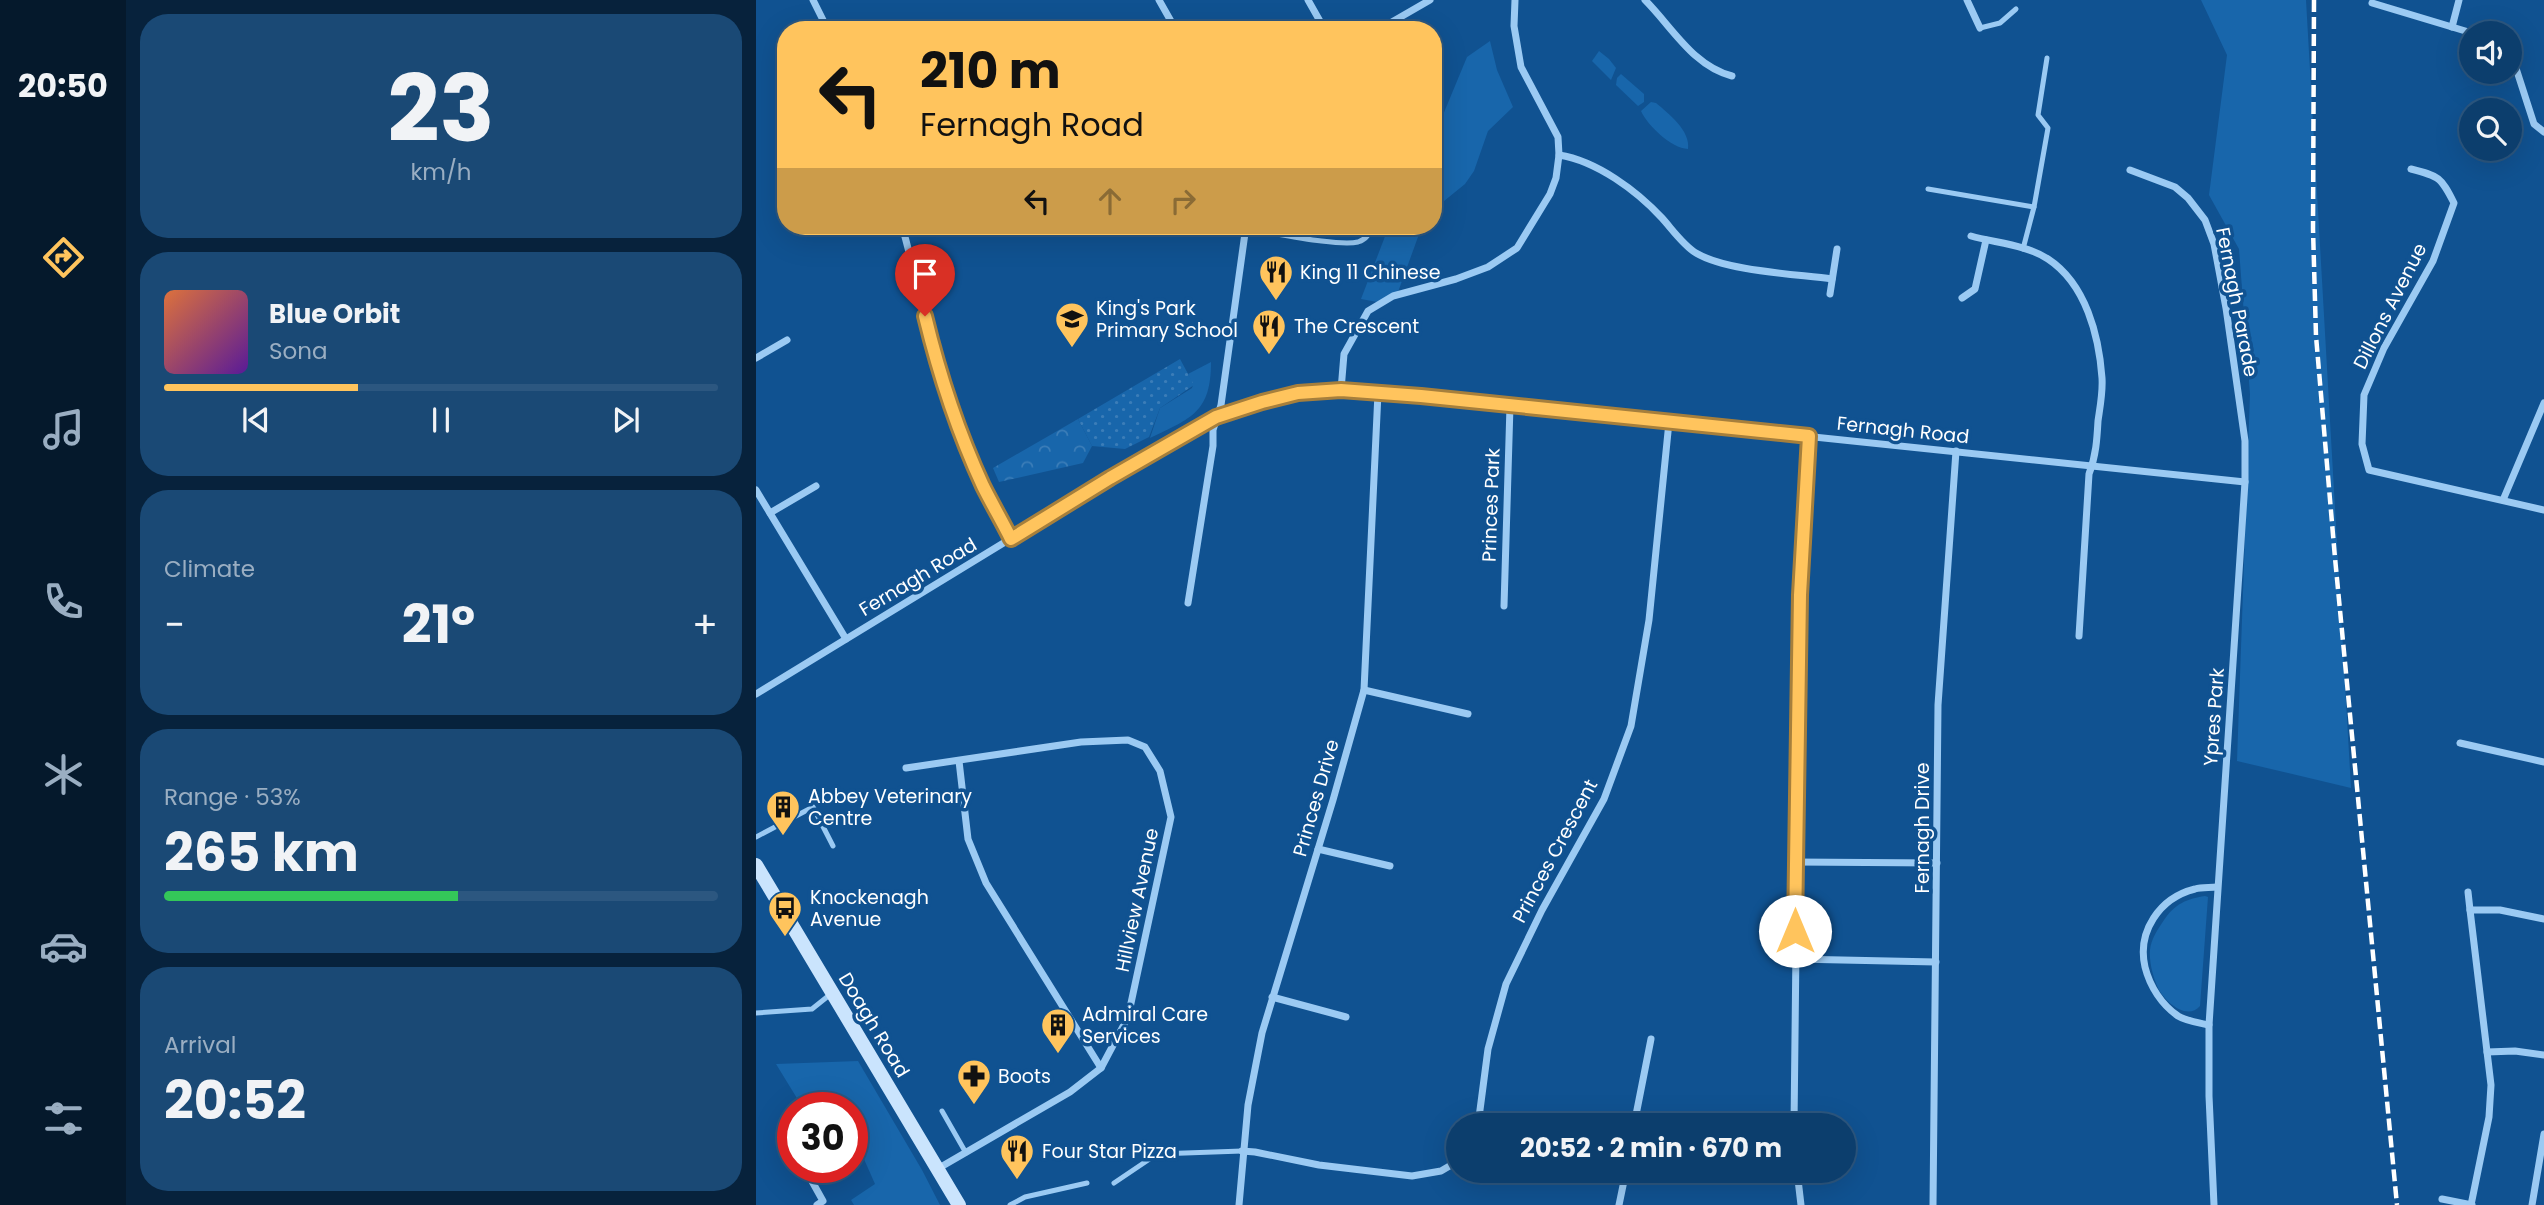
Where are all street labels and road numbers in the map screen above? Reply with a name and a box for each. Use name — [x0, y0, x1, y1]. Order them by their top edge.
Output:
street label: Fernagh Parade — [2209, 225, 2265, 379]
street label: Dillons Avenue — [2347, 238, 2433, 374]
street label: Fernagh Road — [1835, 410, 1971, 450]
street label: Princes Park — [1476, 447, 1506, 562]
street label: Fernagh Road — [854, 531, 982, 623]
street label: Ypres Park — [2197, 667, 2231, 767]
street label: Princes Drive — [1286, 736, 1346, 860]
street label: Fernagh Drive — [1909, 762, 1936, 894]
street label: Princes Crescent — [1506, 774, 1604, 928]
street label: Hillview Avenue — [1109, 826, 1165, 974]
street label: Doagh Road — [832, 968, 916, 1082]

